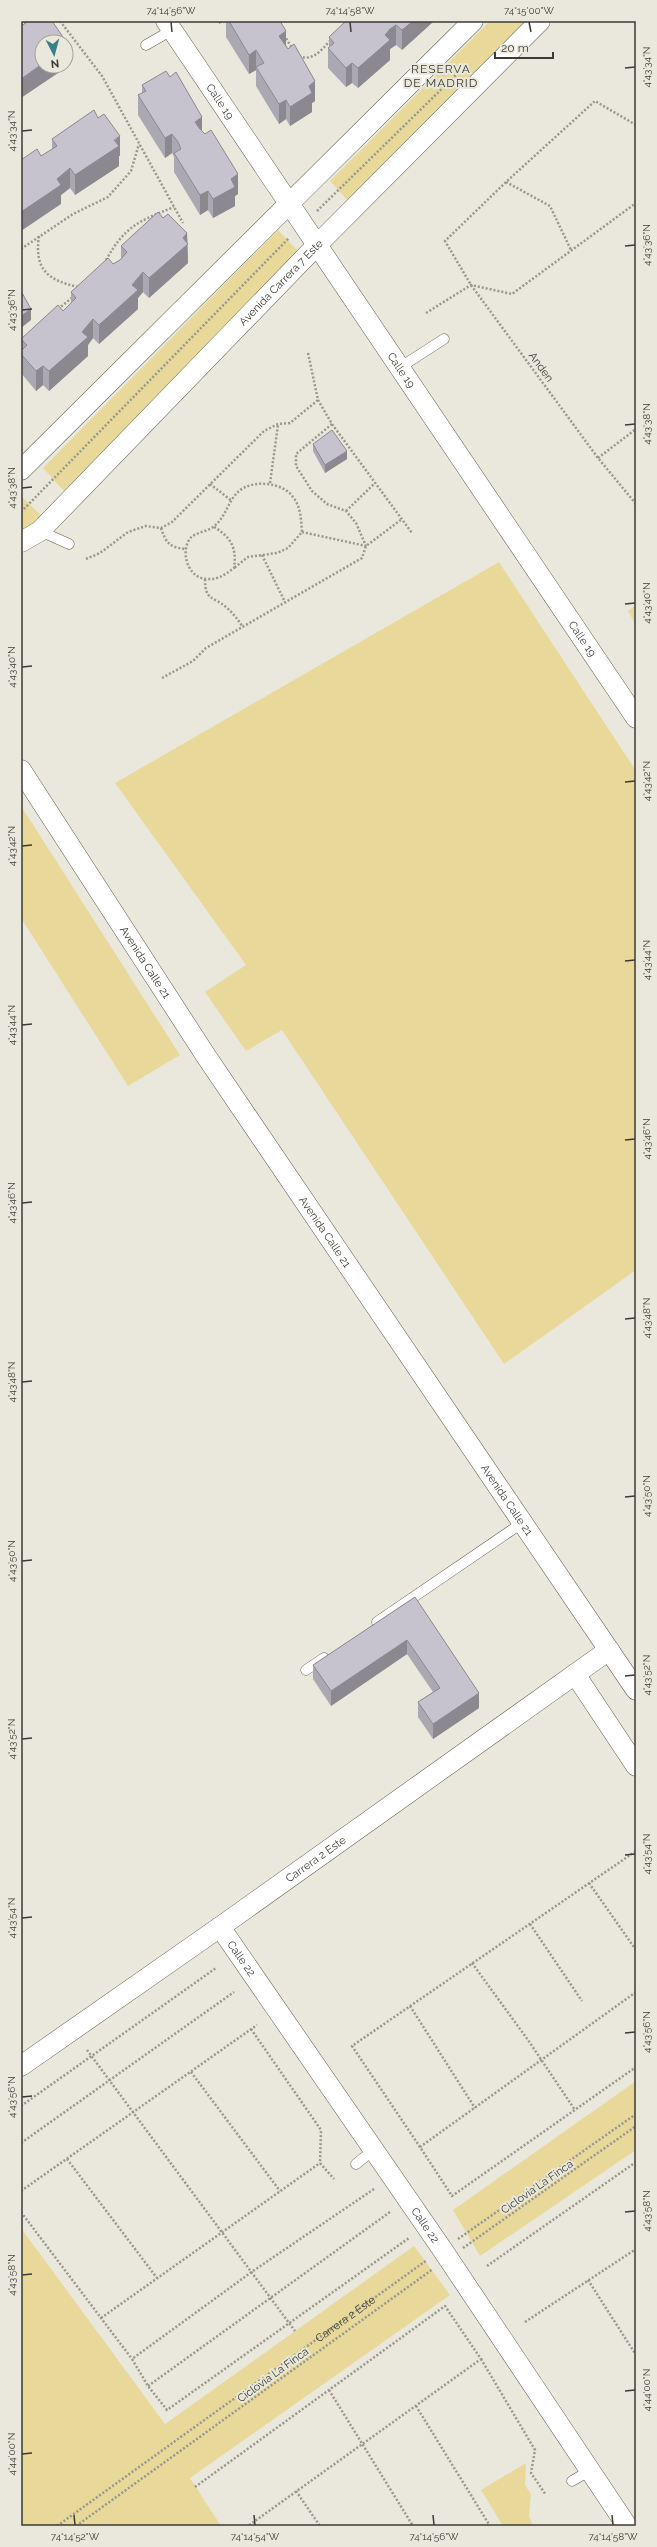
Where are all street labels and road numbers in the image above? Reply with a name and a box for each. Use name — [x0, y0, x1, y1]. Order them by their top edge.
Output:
street label: Calle 19 — [204, 81, 237, 122]
street label: Avenida Carrera 7 Este — [236, 236, 326, 328]
street label: Calle 19 — [385, 350, 418, 390]
street label: Anden — [526, 350, 556, 384]
street label: Calle 19 — [566, 618, 599, 659]
street label: Avenida Calle 21 — [117, 924, 174, 1001]
street label: Avenida Calle 21 — [297, 1194, 354, 1270]
street label: Avenida Calle 21 — [478, 1462, 536, 1538]
street label: Carrera 2 Este — [283, 1833, 349, 1885]
street label: Calle 22 — [225, 1938, 259, 1979]
street label: Ciclovía La Finca — [498, 2157, 576, 2217]
street label: Calle 22 — [409, 2205, 442, 2246]
street label: Carrera 2 Este — [313, 2293, 378, 2345]
street label: Ciclovía La Finca — [235, 2345, 311, 2405]

